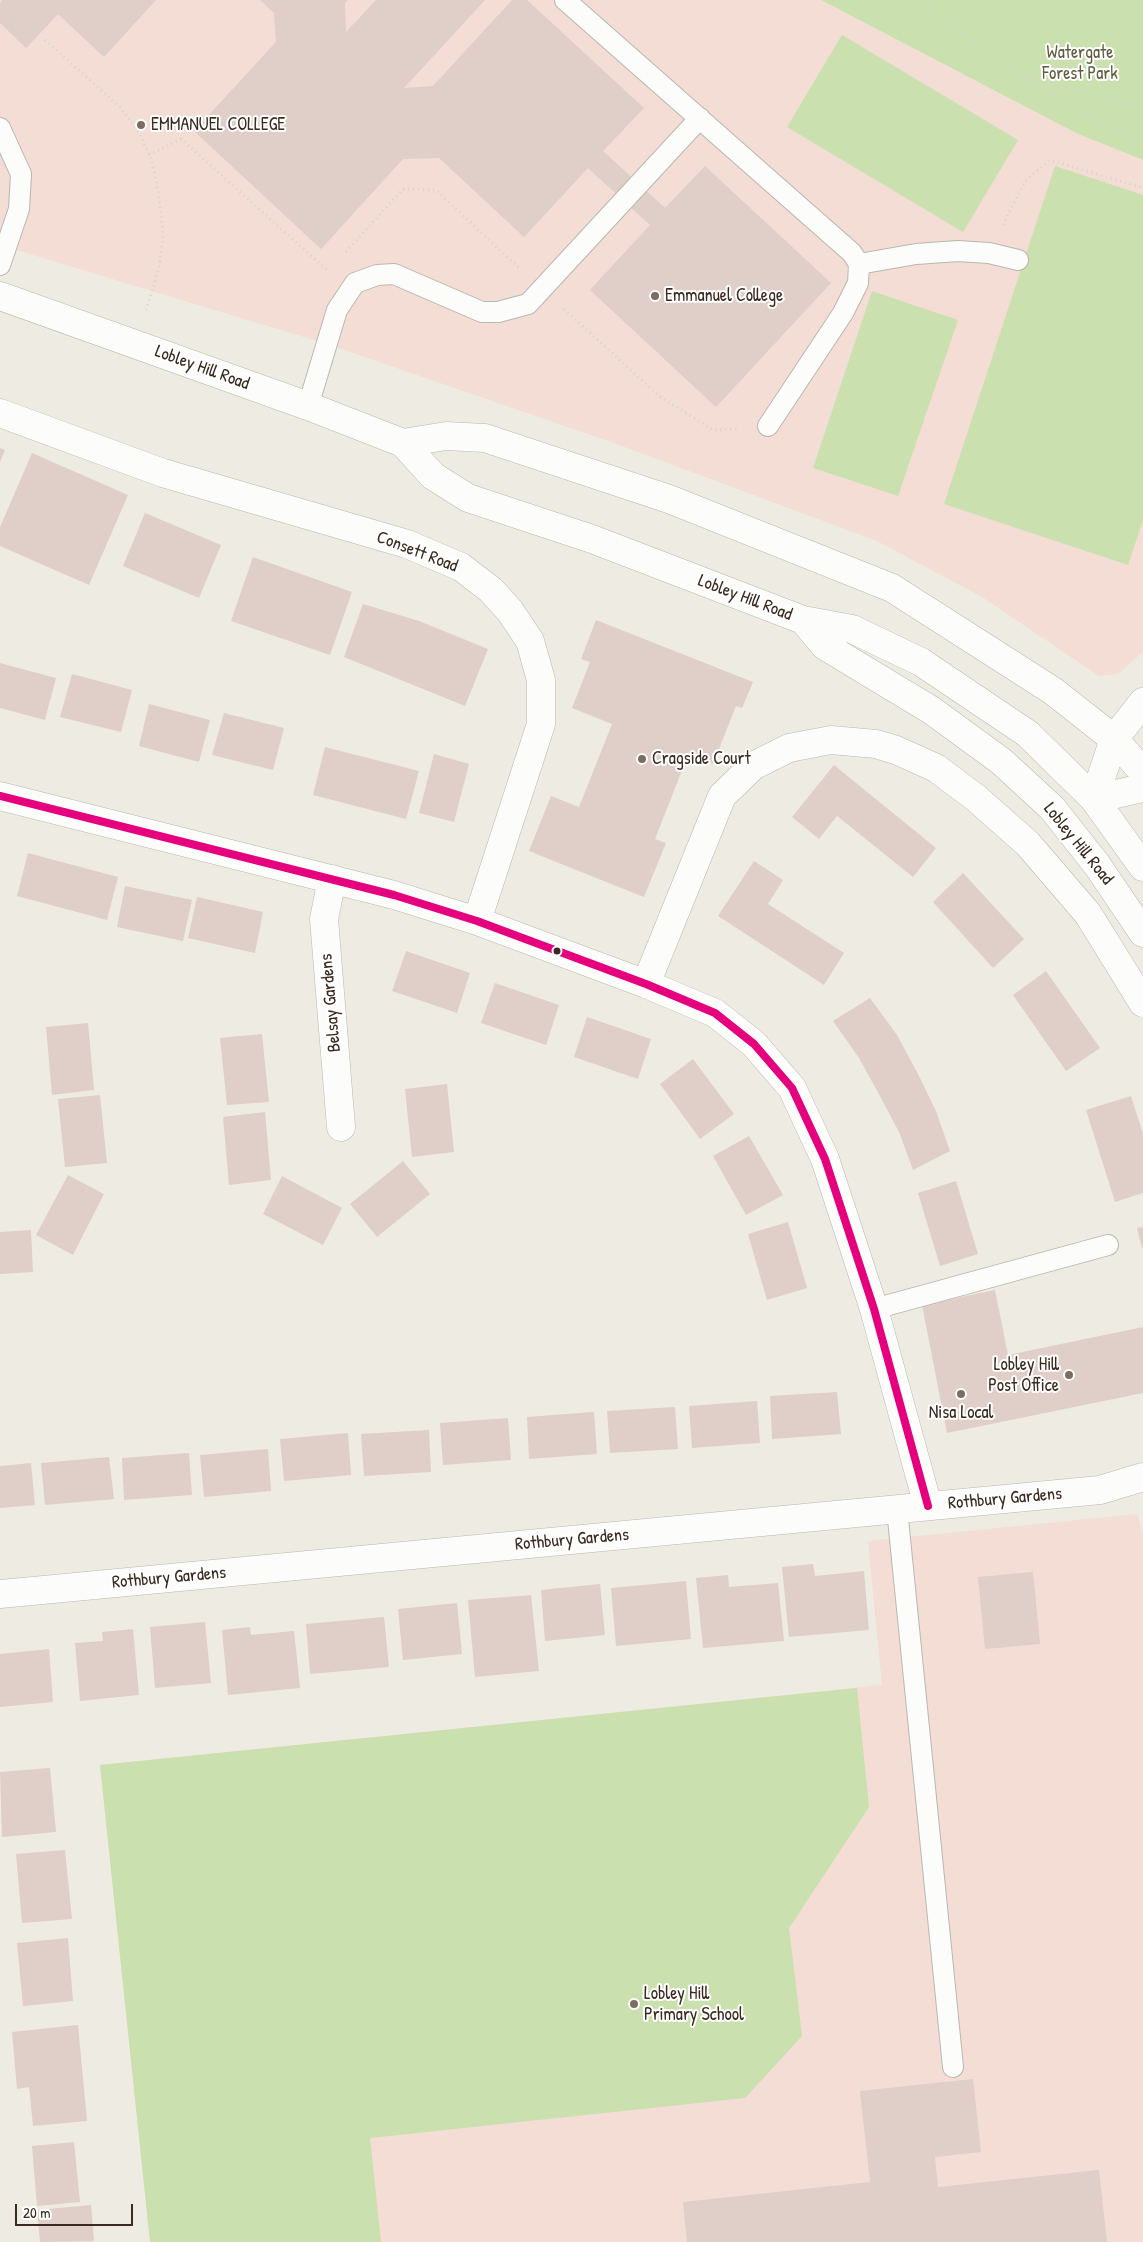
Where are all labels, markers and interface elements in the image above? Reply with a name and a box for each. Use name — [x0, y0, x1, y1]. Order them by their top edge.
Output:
park label: Watergate Forest Park — [1042, 42, 1118, 84]
place label: EMMANUEL COLLEGE — [151, 114, 285, 136]
marker: EMMANUEL COLLEGE — [135, 119, 147, 131]
place label: Emmanuel College — [665, 285, 783, 307]
marker: Emmanuel College — [649, 290, 661, 302]
street label: Lobley Hill Road — [152, 341, 252, 395]
street label: Consett Road — [373, 527, 461, 577]
street label: Lobley Hill Road — [695, 570, 795, 626]
place label: Cragside Court — [652, 748, 751, 770]
marker: Cragside Court — [636, 753, 648, 765]
street label: Lobley Hill Road — [1038, 799, 1118, 889]
unlabelled marker — [552, 946, 562, 956]
street label: Belsay Gardens — [316, 953, 346, 1053]
place label: Lobley Hill Post Office — [988, 1354, 1059, 1396]
marker: Lobley Hill Post Office — [1063, 1369, 1075, 1381]
marker: Nisa Local — [955, 1388, 967, 1400]
place label: Nisa Local — [929, 1402, 993, 1424]
street label: Rothbury Gardens — [947, 1483, 1063, 1515]
street label: Rothbury Gardens — [514, 1524, 630, 1556]
street label: Rothbury Gardens — [111, 1562, 227, 1594]
place label: Lobley Hill Primary School — [644, 1983, 744, 2026]
marker: Lobley Hill Primary School — [628, 1998, 640, 2010]
scale bar — [18, 2194, 135, 2226]
text: 20 m — [23, 2202, 50, 2223]

